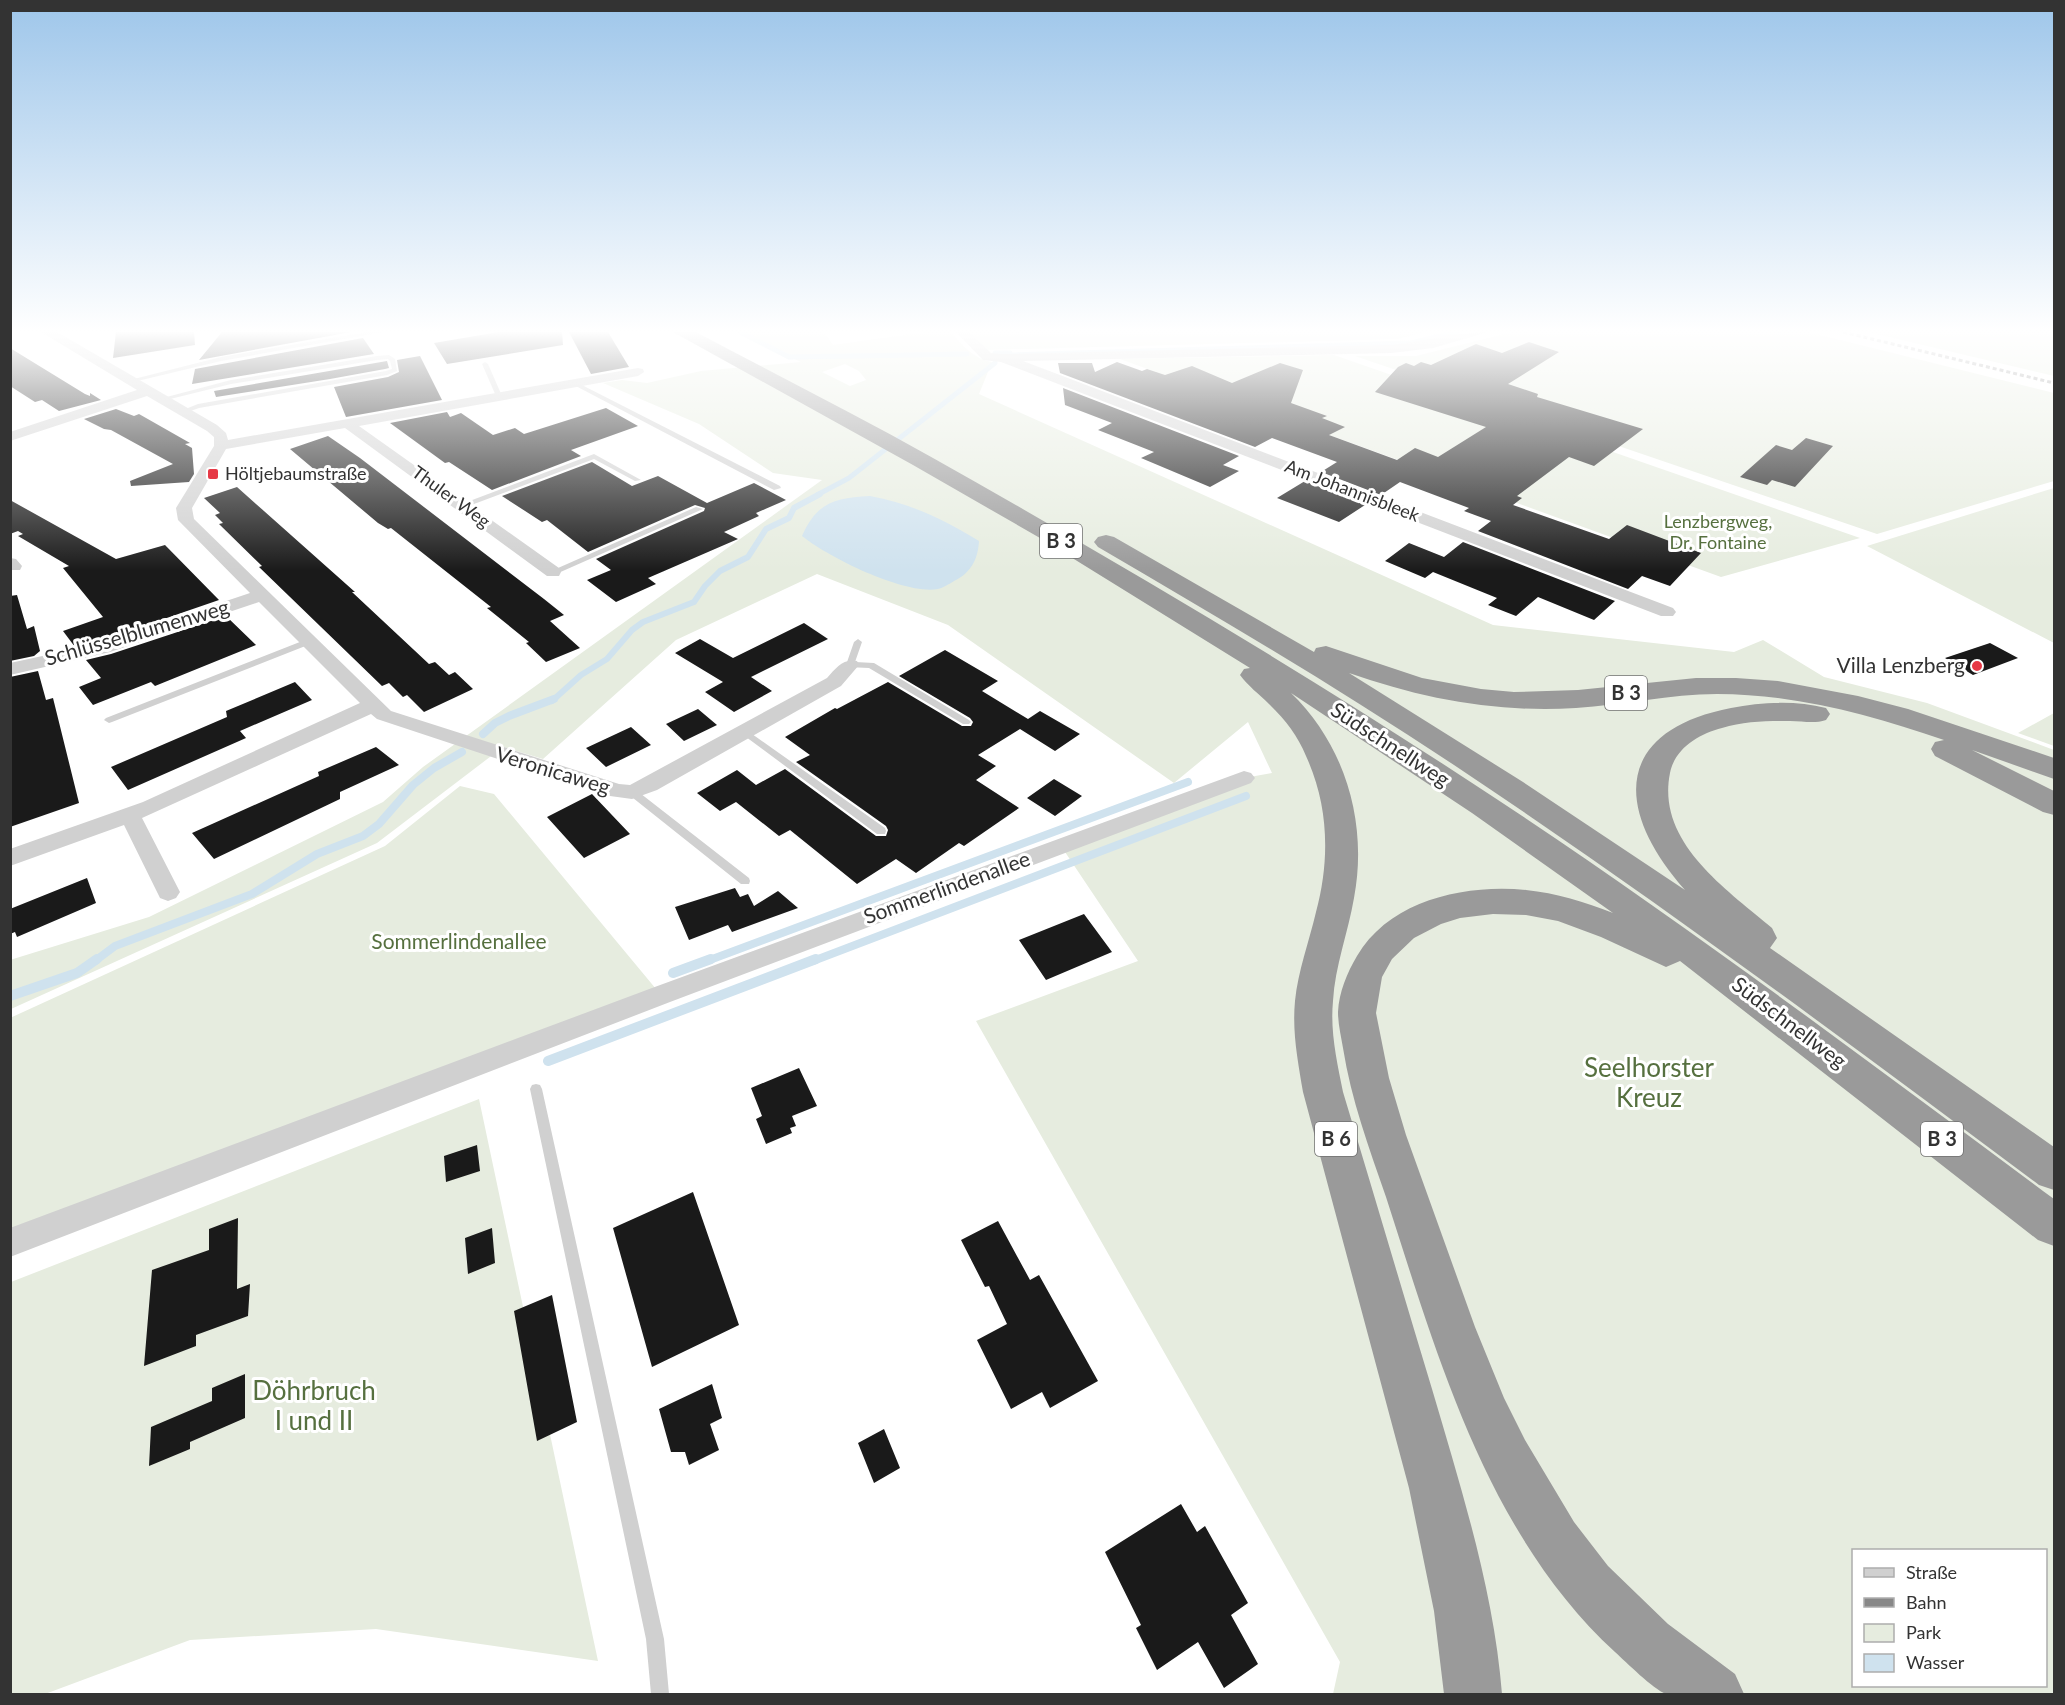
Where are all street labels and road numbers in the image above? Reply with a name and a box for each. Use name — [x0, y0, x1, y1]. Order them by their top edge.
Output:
street label: Am Johannisbleek — [1282, 454, 1423, 526]
street label: Thuler Weg — [408, 460, 495, 532]
road number: B 3 — [1040, 524, 1082, 558]
street label: Schlüsselblumenweg — [41, 593, 232, 670]
road number: B 3 — [1605, 676, 1647, 710]
street label: Südschnellweg — [1327, 696, 1455, 791]
street label: Veronicaweg — [493, 740, 614, 799]
street label: Sommerlindenallee — [860, 845, 1033, 928]
street label: Südschnellweg — [1728, 971, 1852, 1073]
road number: B 6 — [1315, 1122, 1357, 1156]
road number: B 3 — [1921, 1122, 1963, 1156]

